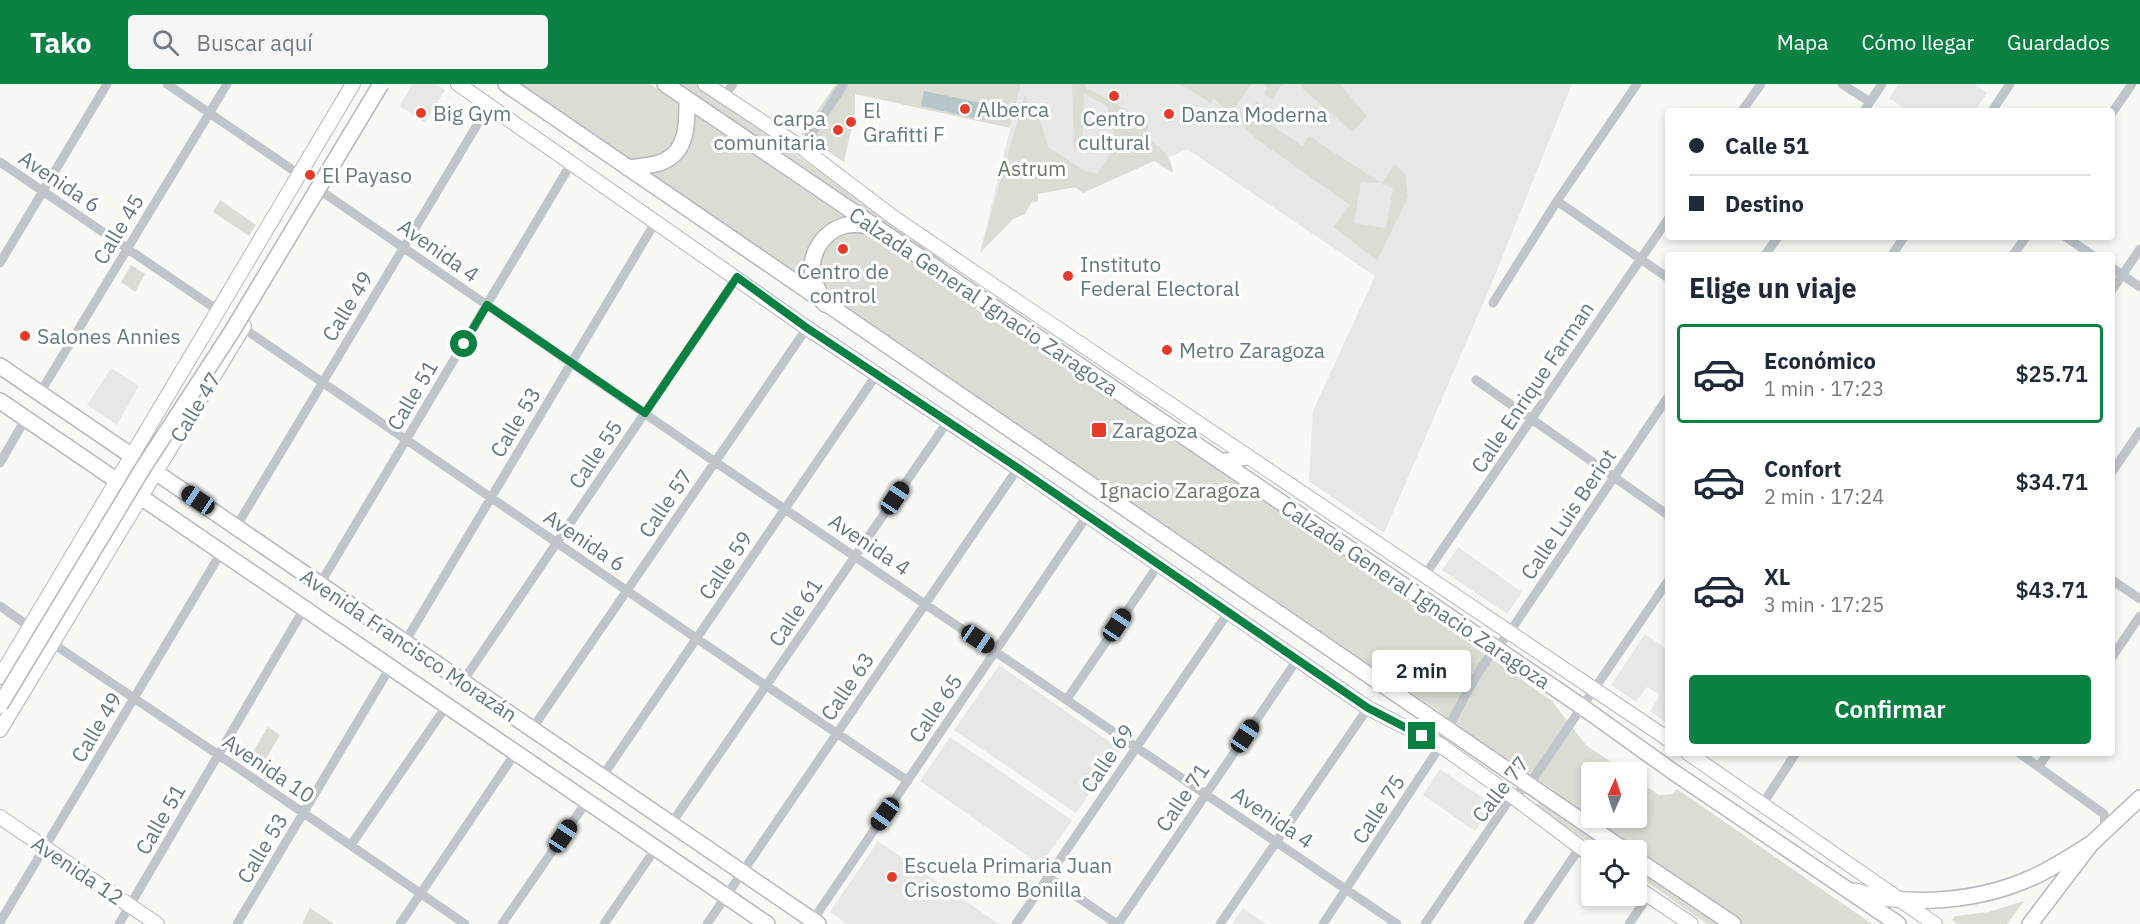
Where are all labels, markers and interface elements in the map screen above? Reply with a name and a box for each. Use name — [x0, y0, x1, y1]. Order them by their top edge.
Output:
search box — [128, 15, 548, 69]
text: Tako — [30, 24, 92, 61]
icon: search — [149, 26, 182, 59]
text: Buscar aquí — [197, 28, 313, 57]
text: Mapa — [1777, 28, 1828, 56]
text: Cómo llegar — [1861, 28, 1974, 56]
text: Guardados — [2007, 28, 2110, 56]
marker: Centro cultural — [1107, 89, 1121, 103]
place label: Alberca — [977, 95, 1049, 123]
place label: El Grafitti F — [863, 96, 945, 148]
place label: Big Gym — [433, 99, 511, 127]
place label: Danza Moderna — [1181, 100, 1328, 128]
marker: Alberca — [958, 102, 972, 116]
place label: carpa comunitaria — [714, 104, 826, 156]
place label: Centro cultural — [1078, 104, 1150, 156]
marker: Big Gym — [414, 106, 428, 120]
marker: Danza Moderna — [1162, 107, 1176, 121]
marker: El Grafitti F — [844, 115, 858, 129]
marker: carpa comunitaria — [831, 123, 845, 137]
text: Calle 51 — [1725, 131, 1809, 160]
street label: Avenida 6 — [14, 143, 106, 219]
park label: Astrum — [998, 154, 1066, 182]
place label: El Payaso — [322, 161, 412, 189]
marker: El Payaso — [303, 168, 317, 182]
street label: Calle 45 — [86, 189, 150, 269]
text: Destino — [1725, 189, 1804, 218]
street label: Calzada General Ignacio Zaragoza — [844, 200, 1124, 402]
street label: Avenida 4 — [393, 212, 485, 288]
marker: Centro de control — [836, 242, 850, 256]
place label: Instituto Federal Electoral — [1080, 250, 1240, 302]
place label: Centro de control — [797, 257, 889, 309]
street label: Calle 49 — [315, 266, 379, 346]
marker: Instituto Federal Electoral — [1061, 269, 1075, 283]
text: Elige un viaje — [1689, 270, 1857, 305]
street label: Calle Enrique Farman — [1464, 296, 1600, 478]
place label: Salones Annies — [37, 322, 181, 350]
marker: Salones Annies — [18, 329, 32, 343]
route start — [450, 330, 477, 357]
place label: Metro Zaragoza — [1179, 336, 1325, 364]
marker: Metro Zaragoza — [1160, 343, 1174, 357]
text: Económico — [1764, 346, 1876, 375]
icon: car — [1692, 347, 1746, 401]
street label: Calle 51 — [380, 355, 444, 435]
text: $25.71 — [2015, 359, 2088, 388]
street label: Calle 47 — [163, 367, 227, 447]
text: 1 min · 17:23 — [1764, 375, 1884, 402]
street label: Calle 53 — [483, 382, 547, 462]
street label: Calle 55 — [562, 414, 628, 494]
place label: Zaragoza — [1112, 416, 1198, 444]
marker: Zaragoza — [1090, 421, 1108, 439]
street label: Calle Luis Beriot — [1514, 443, 1622, 585]
text: Confort — [1764, 454, 1842, 483]
icon: car — [1692, 455, 1746, 509]
street label: Calle 57 — [632, 463, 698, 543]
text: $34.71 — [2015, 467, 2088, 496]
park label: Ignacio Zaragoza — [1100, 476, 1260, 504]
car — [877, 478, 913, 518]
car — [178, 482, 218, 518]
text: 2 min · 17:24 — [1764, 483, 1884, 510]
street label: Calzada General Ignacio Zaragoza — [1276, 493, 1556, 695]
street label: Avenida 6 — [539, 502, 631, 578]
street label: Avenida 4 — [824, 506, 916, 582]
street label: Calle 59 — [692, 525, 758, 605]
street label: Avenida Francisco Morazán — [295, 562, 523, 728]
text: XL — [1764, 562, 1790, 591]
icon: car — [1692, 563, 1746, 617]
street label: Calle 61 — [762, 572, 828, 652]
text: $43.71 — [2015, 575, 2088, 604]
text: 3 min · 17:25 — [1764, 591, 1884, 618]
car — [1099, 605, 1135, 645]
car — [958, 621, 998, 657]
street label: Calle 63 — [814, 646, 880, 726]
callout: 2 min — [1372, 649, 1472, 691]
text: 2 min — [1396, 657, 1447, 684]
street label: Calle 65 — [902, 668, 968, 748]
button: Confirmar — [1689, 675, 2091, 744]
street label: Calle 49 — [64, 687, 128, 767]
car — [1227, 716, 1263, 756]
street label: Calle 69 — [1074, 718, 1140, 798]
route end — [1408, 722, 1435, 749]
street label: Avenida 10 — [217, 727, 321, 809]
street label: Calle 77 — [1465, 750, 1535, 828]
street label: Calle 71 — [1149, 757, 1215, 837]
north arrow — [1581, 762, 1647, 828]
map controls — [1581, 762, 1647, 906]
street label: Calle 75 — [1345, 769, 1411, 849]
street label: Calle 51 — [129, 779, 191, 859]
street label: Avenida 4 — [1227, 779, 1319, 855]
car — [867, 794, 903, 834]
street label: Calle 53 — [230, 808, 294, 888]
car — [545, 816, 581, 856]
street label: Avenida 12 — [26, 829, 130, 911]
button: locate — [1581, 840, 1647, 906]
place label: Escuela Primaria Juan Crisostomo Bonilla — [904, 851, 1112, 903]
marker: Escuela Primaria Juan Crisostomo Bonilla — [885, 870, 899, 884]

